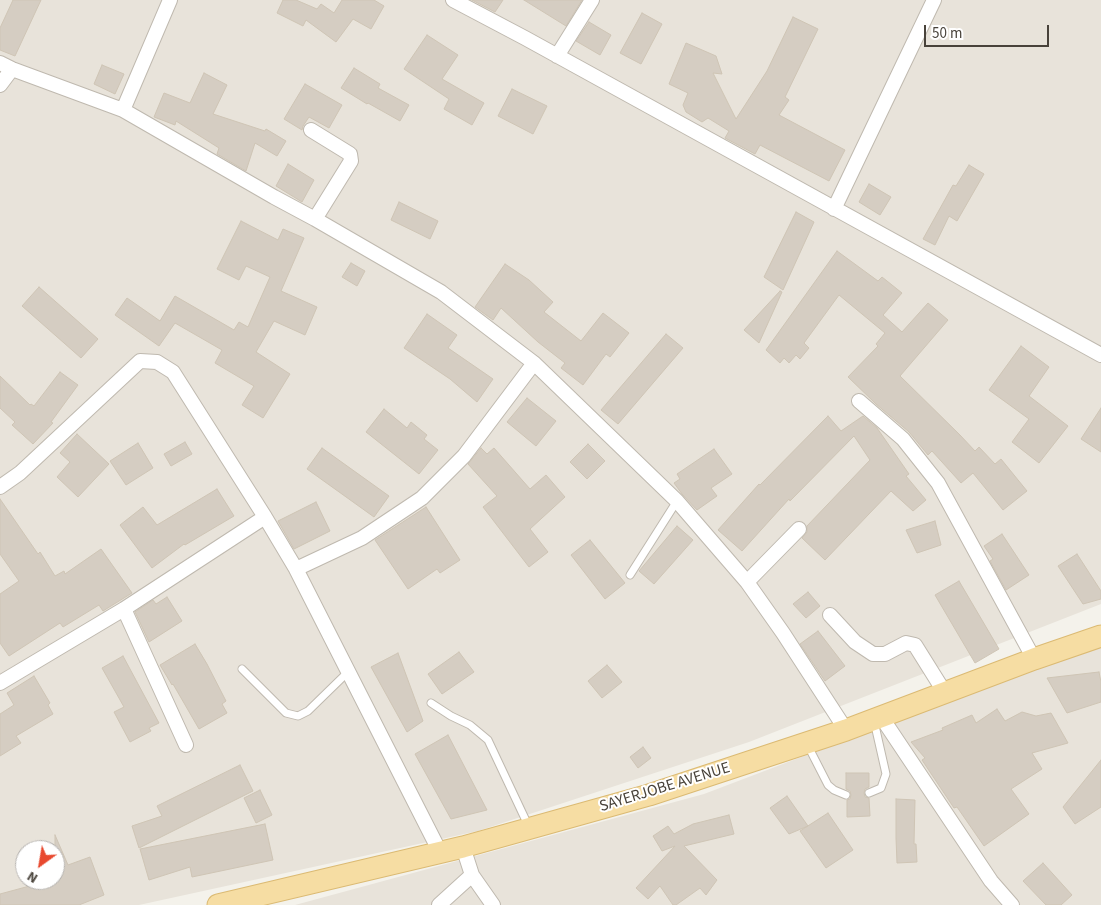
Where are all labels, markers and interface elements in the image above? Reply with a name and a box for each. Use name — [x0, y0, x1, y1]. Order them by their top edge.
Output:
scale bar — [926, 15, 1051, 47]
text: 50 m — [932, 23, 962, 44]
street label: SAYERJOBE AVENUE — [597, 759, 733, 817]
north arrow — [15, 840, 65, 890]
text: N — [23, 866, 42, 888]

